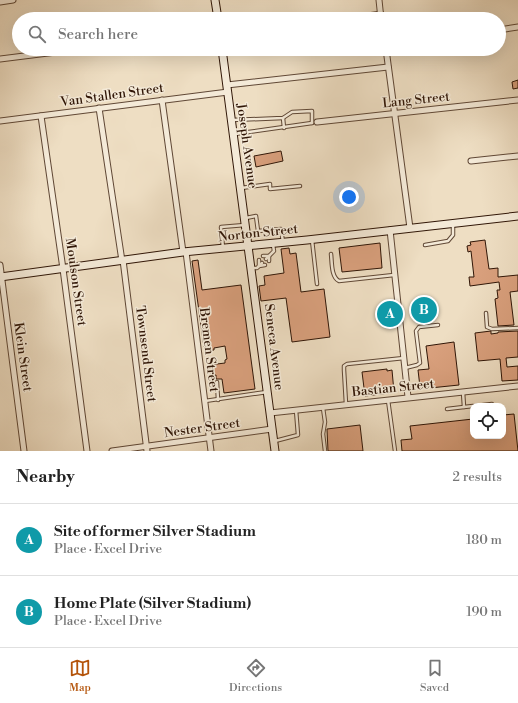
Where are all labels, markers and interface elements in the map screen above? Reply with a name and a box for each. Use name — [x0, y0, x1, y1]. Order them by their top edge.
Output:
search box — [12, 12, 506, 56]
icon: search — [26, 23, 48, 45]
text: Search here — [58, 25, 138, 44]
street label: Van Stallen Street — [58, 80, 165, 110]
street label: Lang Street — [382, 88, 451, 111]
street label: Joseph Avenue — [233, 101, 261, 190]
your location — [339, 187, 359, 207]
street label: Norton Street — [217, 221, 299, 245]
street label: Moulson Street — [62, 237, 90, 327]
pin: B — [411, 295, 437, 325]
pin: A — [377, 299, 403, 329]
street label: Seneca Avenue — [261, 303, 287, 392]
street label: Townsend Street — [132, 305, 160, 404]
street label: Bremen Street — [196, 306, 222, 394]
street label: Klein Street — [10, 321, 36, 393]
street label: Bastian Street — [350, 376, 435, 400]
map controls — [470, 403, 506, 439]
button: locate — [470, 403, 506, 439]
street label: Nester Street — [163, 415, 241, 441]
text: Nearby — [16, 466, 75, 488]
text: 2 results — [453, 469, 502, 485]
text: Site of former Silver Stadium — [54, 522, 256, 541]
text: A — [24, 532, 34, 548]
text: 180 m — [466, 532, 502, 548]
text: Place · Excel Drive — [54, 541, 162, 557]
text: Home Plate (Silver Stadium) — [54, 594, 251, 613]
text: B — [24, 604, 34, 620]
text: 190 m — [466, 604, 502, 620]
text: Place · Excel Drive — [54, 613, 162, 629]
tab: Map — [69, 657, 91, 695]
tab: Directions — [229, 657, 282, 695]
tab: Saved — [420, 657, 449, 695]

